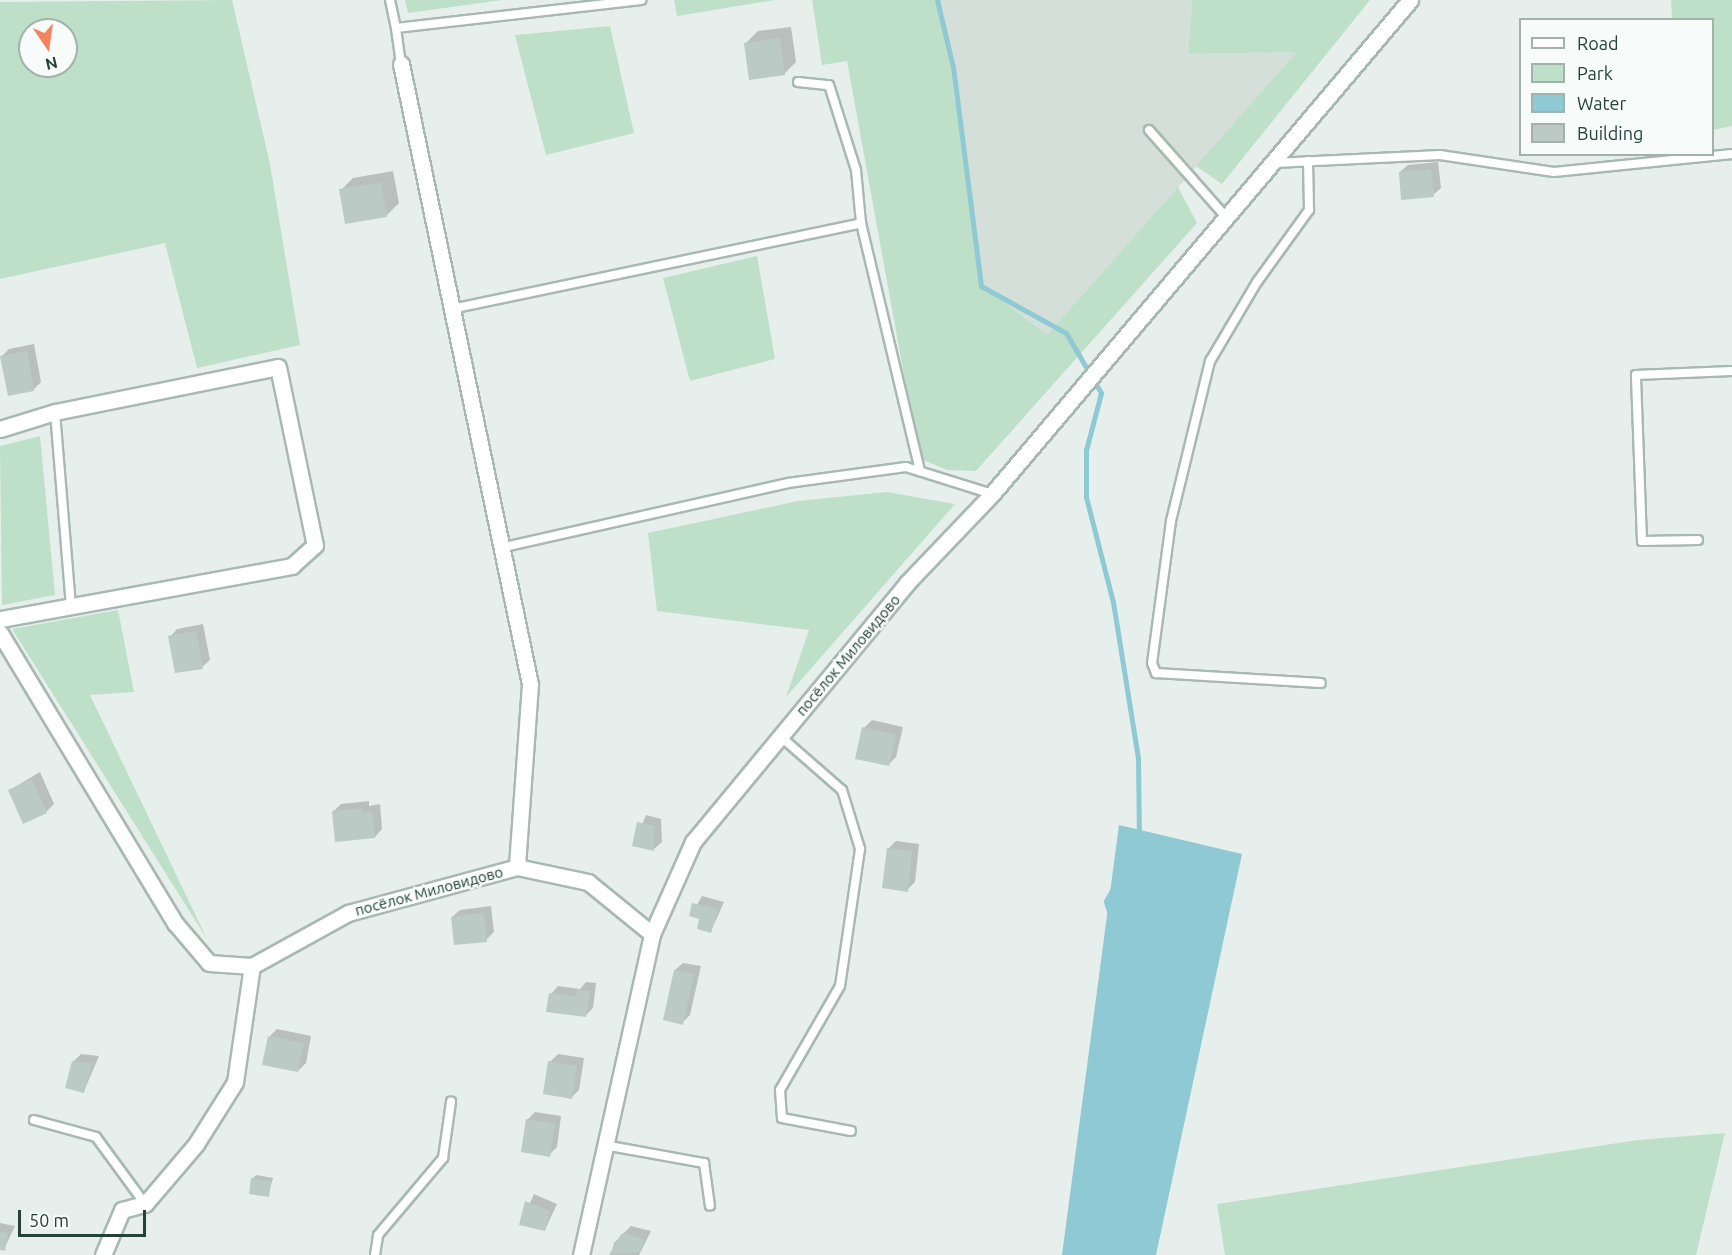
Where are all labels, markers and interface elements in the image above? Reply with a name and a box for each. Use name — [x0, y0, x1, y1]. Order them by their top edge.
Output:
north arrow — [18, 18, 78, 78]
legend — [1519, 18, 1714, 156]
text: Road — [1577, 33, 1619, 53]
text: N — [44, 53, 59, 74]
text: Park — [1577, 63, 1613, 83]
text: Water — [1577, 93, 1626, 113]
text: Building — [1577, 123, 1643, 143]
street label: посёлок Миловидово — [792, 591, 904, 719]
street label: посёлок Миловидово — [353, 863, 505, 919]
scale bar — [21, 1198, 148, 1236]
text: 50 m — [29, 1210, 69, 1230]

